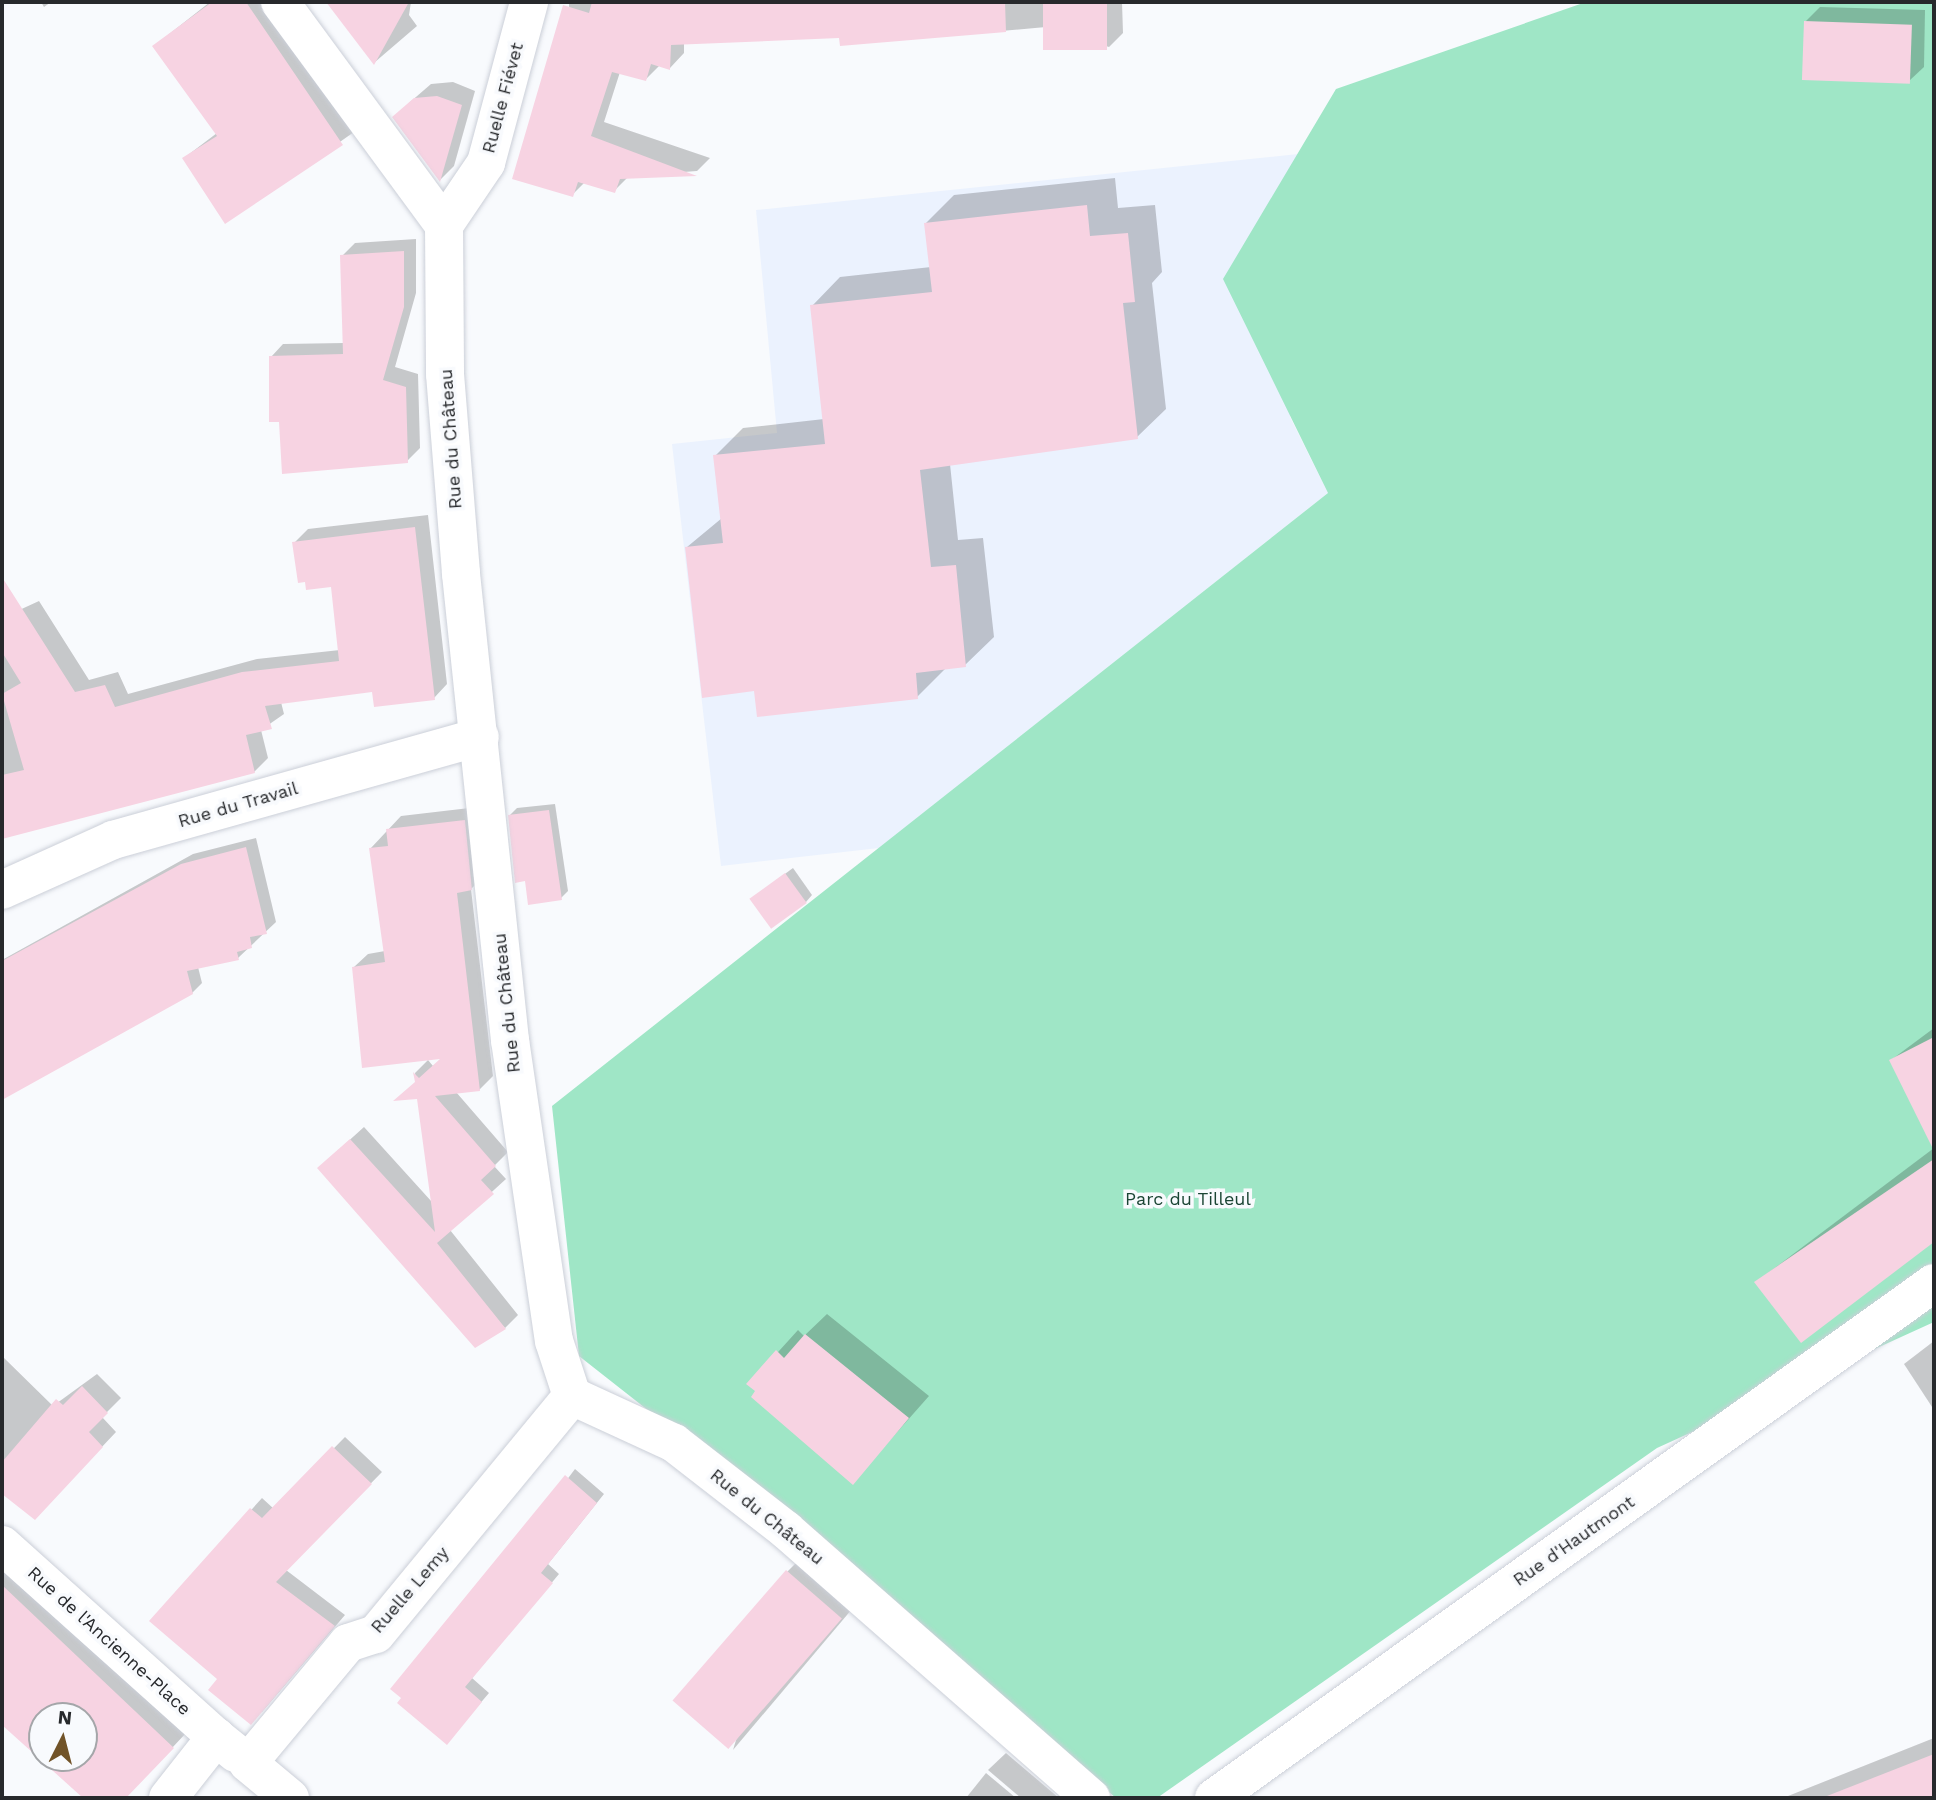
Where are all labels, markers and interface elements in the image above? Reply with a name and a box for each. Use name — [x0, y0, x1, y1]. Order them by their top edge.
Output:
street label: Ruelle Fiévet — [478, 40, 528, 156]
street label: Rue du Château — [435, 368, 467, 510]
street label: Rue du Travail — [175, 778, 301, 832]
street label: Rue du Château — [489, 932, 525, 1074]
park label: Parc du Tilleul — [1125, 1188, 1251, 1210]
street label: Rue du Château — [706, 1464, 828, 1570]
street label: Rue d'Hautmont — [1509, 1491, 1639, 1591]
street label: Ruelle Lemy — [366, 1542, 454, 1638]
street label: Rue de l'Ancienne-Place — [23, 1562, 195, 1720]
north arrow — [28, 1702, 98, 1772]
text: N — [57, 1705, 73, 1730]

